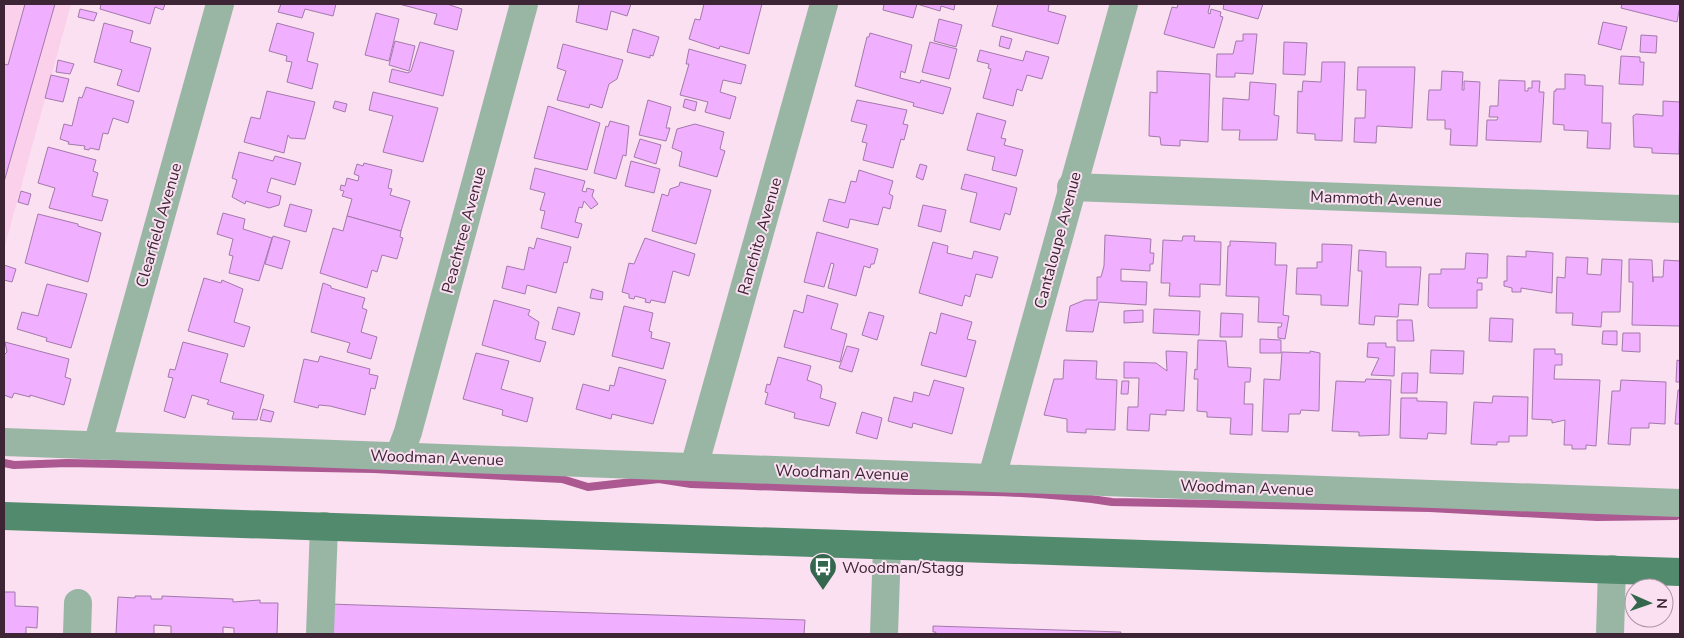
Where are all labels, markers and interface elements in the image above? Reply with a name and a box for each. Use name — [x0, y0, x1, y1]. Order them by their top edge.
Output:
street label: Clearfield Avenue — [131, 160, 187, 290]
street label: Peachtree Avenue — [437, 165, 491, 296]
street label: Cantaloupe Avenue — [1029, 169, 1087, 311]
street label: Ranchito Avenue — [733, 175, 787, 298]
street label: Mammoth Avenue — [1310, 186, 1442, 212]
street label: Woodman Avenue — [370, 445, 504, 471]
street label: Woodman Avenue — [775, 460, 909, 486]
street label: Woodman Avenue — [1180, 475, 1314, 501]
bus stop icon: Woodman/Stagg — [808, 552, 838, 591]
place label: Woodman/Stagg — [842, 557, 964, 579]
north arrow — [1624, 578, 1674, 628]
text: N — [1652, 598, 1671, 609]

